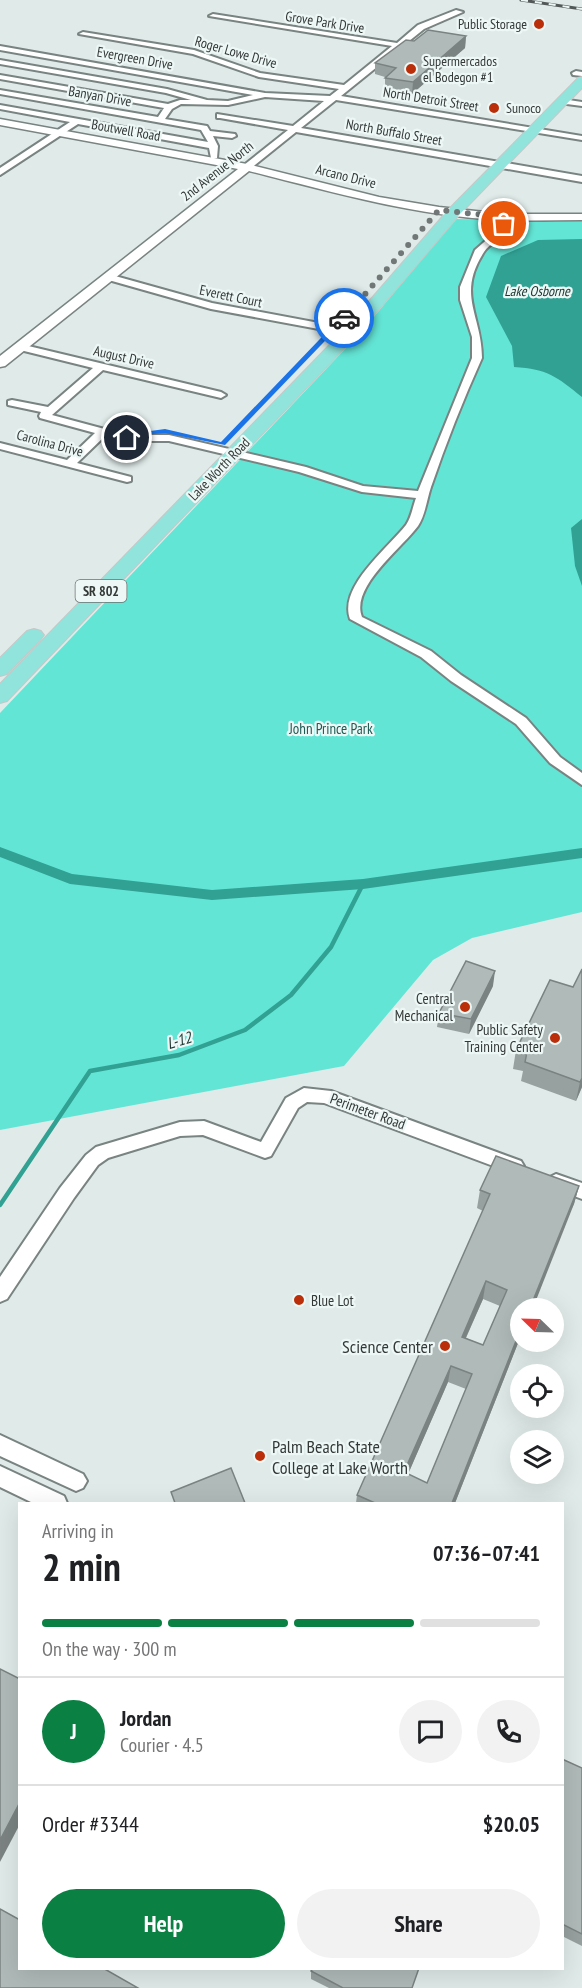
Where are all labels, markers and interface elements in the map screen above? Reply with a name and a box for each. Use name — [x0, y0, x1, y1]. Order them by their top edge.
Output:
street label: Grove Park Drive — [284, 7, 366, 37]
place label: Public Storage — [458, 15, 527, 33]
marker: Public Storage — [532, 17, 546, 31]
street label: Roger Lowe Drive — [193, 32, 279, 72]
street label: Evergreen Drive — [96, 42, 175, 74]
place label: Supermercados el Bodegon #1 — [423, 52, 497, 86]
marker: Supermercados el Bodegon #1 — [404, 62, 418, 76]
street label: Banyan Drive — [67, 82, 133, 110]
street label: North Detroit Street — [382, 83, 480, 115]
place label: Sunoco — [506, 99, 541, 117]
marker: Sunoco — [487, 101, 501, 115]
street label: Boutwell Road — [90, 115, 162, 145]
street label: North Buffalo Street — [344, 115, 444, 149]
street label: 2nd Avenue North — [177, 137, 257, 205]
street label: Arcano Drive — [314, 160, 378, 192]
pin — [478, 198, 529, 249]
icon: bag — [487, 207, 520, 240]
street label: Everett Court — [198, 281, 264, 311]
water label: Lake Osborne — [504, 282, 571, 300]
courier — [314, 288, 374, 348]
icon: car — [328, 302, 361, 335]
street label: August Drive — [92, 341, 156, 373]
pin — [101, 412, 152, 463]
icon: home — [110, 421, 143, 454]
street label: Carolina Drive — [15, 425, 85, 461]
street label: Lake Worth Road — [184, 434, 254, 504]
road number: SR 802 — [76, 580, 126, 602]
park label: John Prince Park — [288, 719, 373, 738]
place label: Central Mechanical — [395, 989, 454, 1025]
marker: Central Mechanical — [458, 1000, 472, 1014]
place label: Public Safety Training Center — [465, 1020, 544, 1056]
water label: L-12 — [164, 1026, 195, 1053]
marker: Public Safety Training Center — [548, 1031, 562, 1045]
street label: Perimeter Road — [328, 1089, 408, 1133]
place label: Blue Lot — [311, 1291, 354, 1310]
marker: Blue Lot — [292, 1293, 306, 1307]
north arrow — [510, 1298, 564, 1352]
map controls — [510, 1298, 564, 1484]
place label: Science Center — [342, 1335, 433, 1358]
marker: Science Center — [438, 1339, 452, 1353]
button: locate — [510, 1364, 564, 1418]
button: layers — [510, 1430, 564, 1484]
place label: Palm Beach State College at Lake Worth — [272, 1435, 408, 1479]
marker: Palm Beach State College at Lake Worth — [253, 1449, 267, 1463]
text: Arriving in — [42, 1518, 114, 1544]
text: 07:36–07:41 — [433, 1539, 540, 1567]
text: 2 min — [42, 1541, 121, 1592]
text: On the way · 300 m — [42, 1636, 177, 1662]
button: chat — [399, 1700, 462, 1763]
button: phone — [477, 1700, 540, 1763]
text: Jordan — [120, 1704, 171, 1732]
text: J — [70, 1717, 77, 1745]
text: Courier · 4.5 — [120, 1732, 204, 1758]
text: Order #3344 — [42, 1810, 139, 1838]
text: $20.05 — [483, 1810, 540, 1838]
button: Help — [42, 1889, 285, 1958]
button: Share — [297, 1889, 540, 1958]

